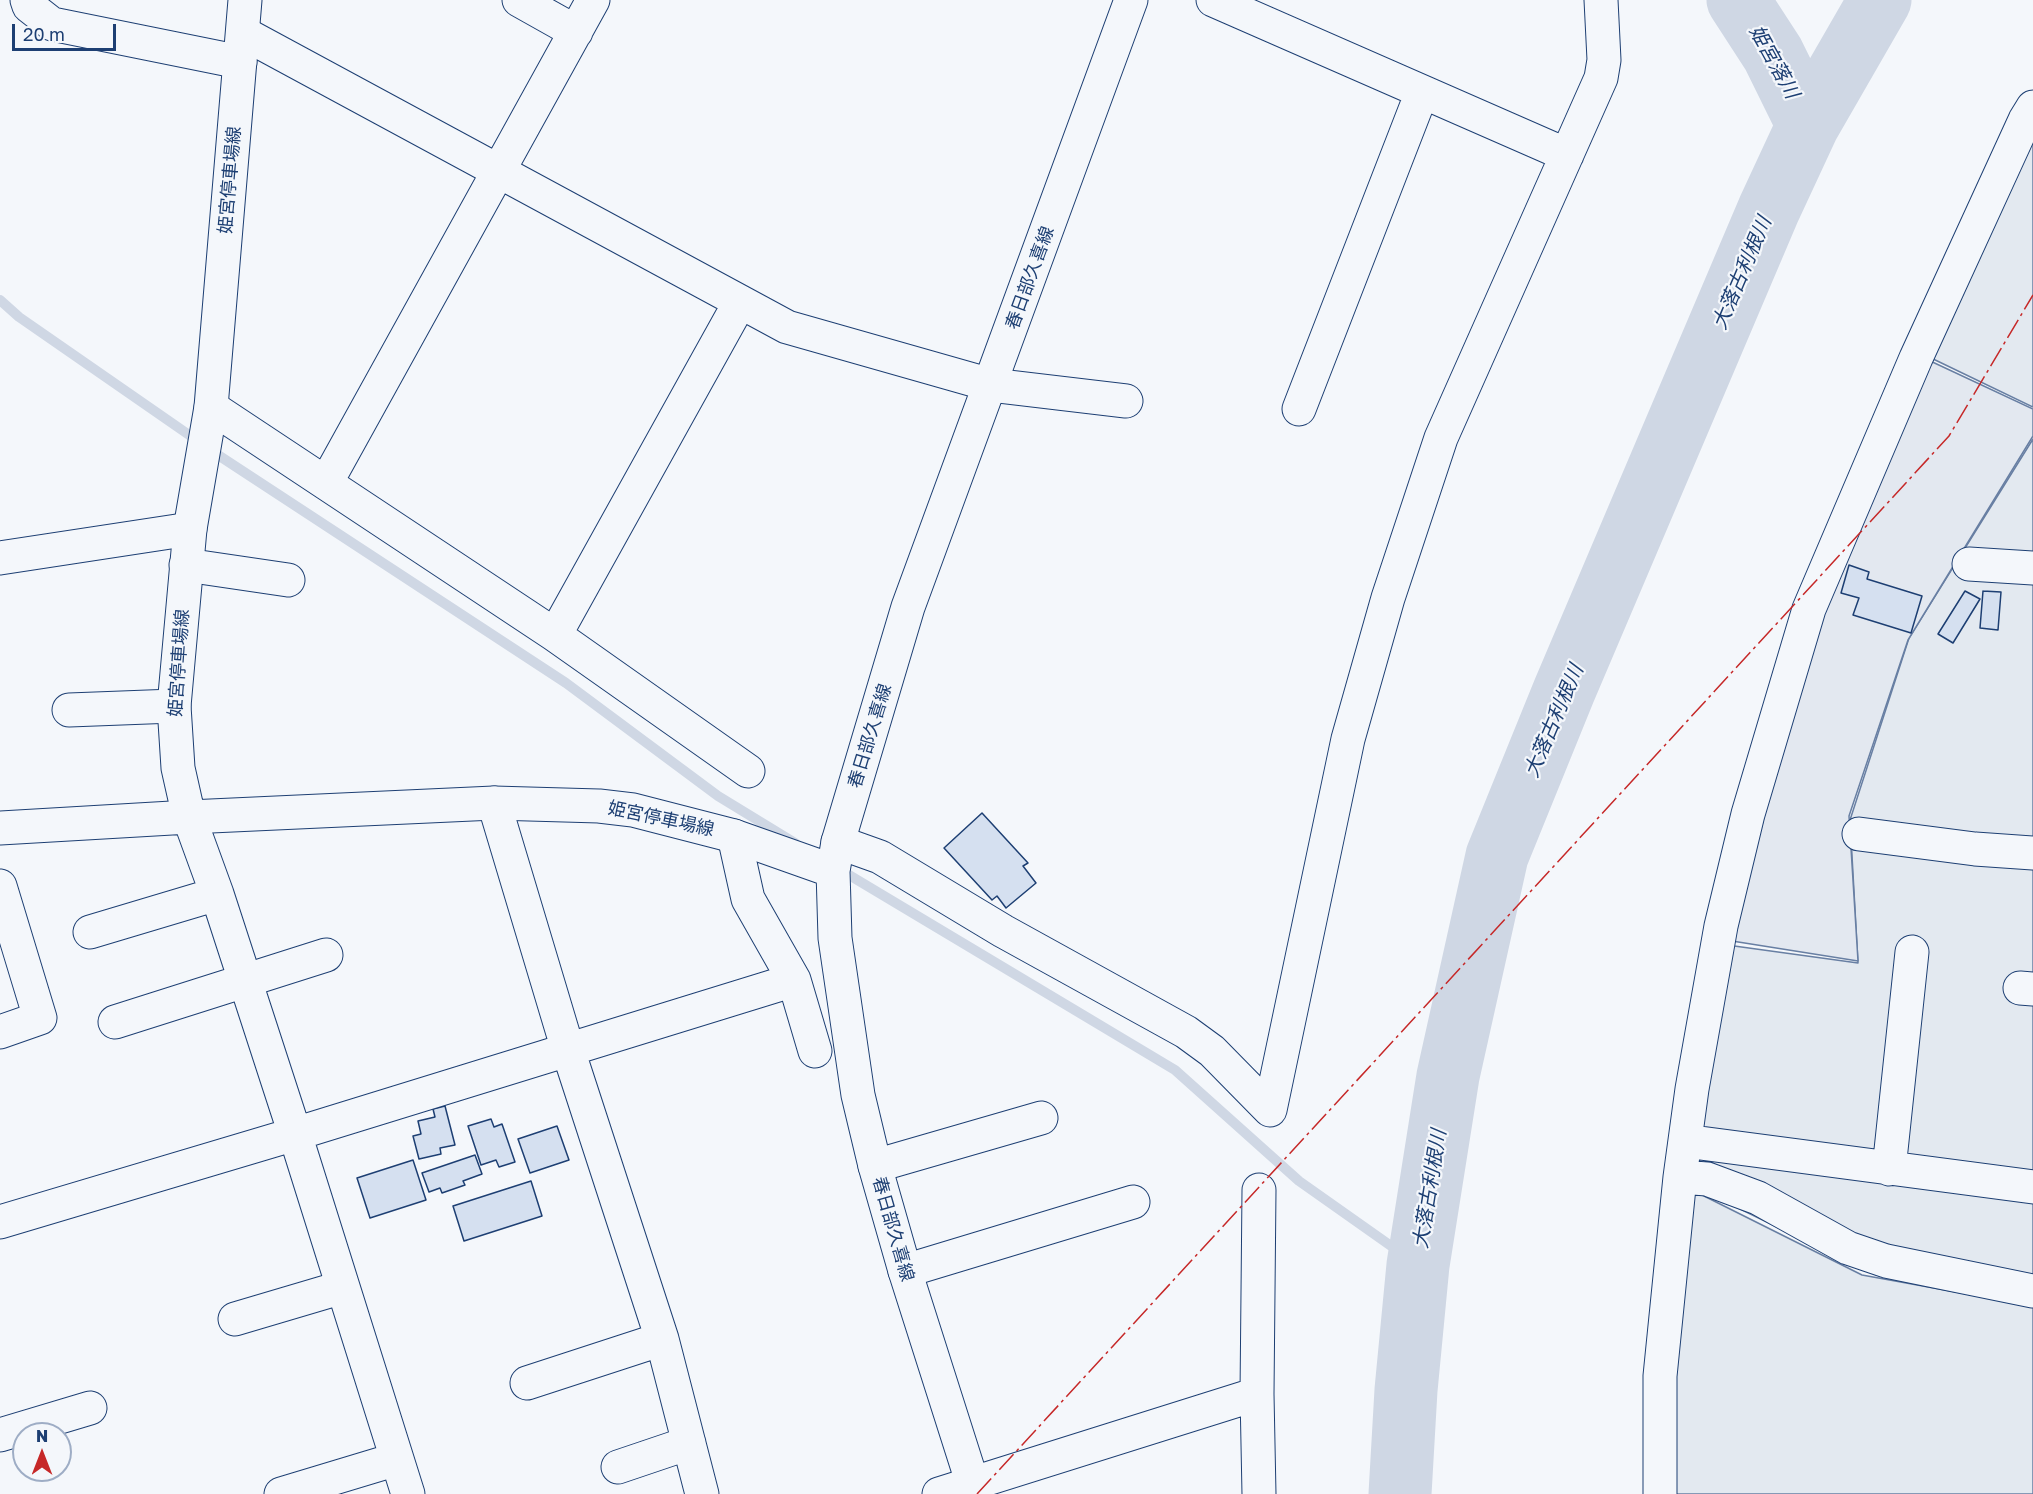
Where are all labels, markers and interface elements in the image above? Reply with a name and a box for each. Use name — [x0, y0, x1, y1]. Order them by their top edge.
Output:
scale bar — [15, 12, 118, 50]
water label: 姫宮落川 — [1744, 21, 1804, 103]
text: 20 m — [23, 23, 65, 45]
street label: 姫宮停車場線 — [215, 125, 245, 235]
water label: 大落古利根川 — [1708, 213, 1776, 333]
street label: 春日部久喜線 — [1001, 224, 1059, 332]
street label: 姫宮停車場線 — [164, 608, 194, 718]
water label: 大落古利根川 — [1520, 661, 1588, 781]
street label: 春日部久喜線 — [844, 681, 896, 791]
street label: 姫宮停車場線 — [606, 797, 716, 841]
water label: 大落古利根川 — [1409, 1128, 1451, 1250]
street label: 春日部久喜線 — [868, 1174, 918, 1284]
north arrow — [12, 1422, 72, 1482]
text: N — [36, 1426, 48, 1446]

